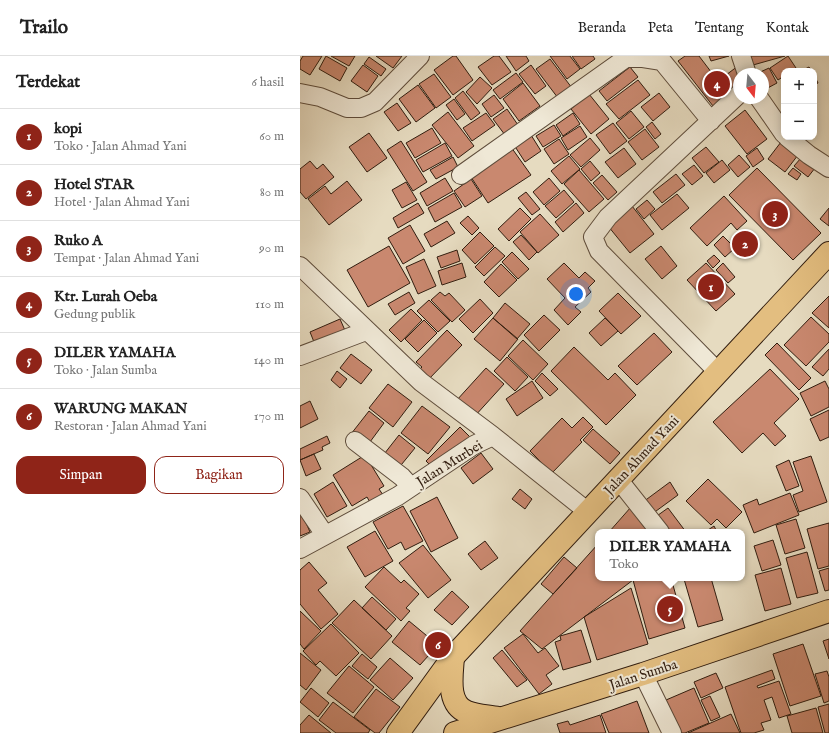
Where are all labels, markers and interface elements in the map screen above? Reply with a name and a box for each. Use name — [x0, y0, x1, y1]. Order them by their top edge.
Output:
text: Trailo — [20, 16, 68, 40]
text: Beranda — [578, 19, 626, 37]
text: Peta — [648, 19, 673, 37]
text: Tentang — [695, 19, 744, 37]
text: Kontak — [766, 19, 809, 37]
north arrow — [733, 68, 769, 104]
map controls — [781, 68, 817, 140]
button: + — [781, 68, 817, 104]
pin: 4 — [704, 69, 730, 99]
text: Terdekat — [16, 72, 80, 93]
text: 6 hasil — [252, 74, 284, 91]
button: − — [781, 104, 817, 140]
text: kopi — [54, 119, 82, 138]
text: 1 — [27, 128, 31, 145]
text: 60 m — [259, 128, 284, 145]
text: Toko · Jalan Ahmad Yani — [54, 138, 187, 155]
text: Hotel STAR — [54, 175, 134, 194]
text: 2 — [26, 184, 32, 201]
text: 80 m — [260, 184, 284, 201]
text: Hotel · Jalan Ahmad Yani — [54, 194, 190, 211]
pin: 3 — [762, 199, 788, 229]
pin: 2 — [732, 229, 758, 259]
text: Ruko A — [54, 231, 103, 250]
text: 3 — [27, 240, 31, 257]
text: 90 m — [259, 240, 284, 257]
text: Tempat · Jalan Ahmad Yani — [54, 250, 199, 267]
pin: 1 — [698, 272, 724, 302]
your location — [566, 284, 586, 304]
text: Ktr. Lurah Oeba — [54, 287, 157, 306]
text: 4 — [26, 296, 32, 313]
text: 110 m — [255, 296, 284, 313]
text: Gedung publik — [54, 306, 135, 323]
text: DILER YAMAHA — [54, 343, 175, 362]
text: 5 — [27, 352, 31, 369]
text: 140 m — [254, 352, 284, 369]
text: Toko · Jalan Sumba — [54, 362, 157, 379]
text: WARUNG MAKAN — [54, 399, 187, 418]
text: 6 — [26, 408, 32, 425]
text: 170 m — [254, 408, 284, 425]
street label: Jalan Ahmad Yani — [599, 412, 683, 501]
text: Restoran · Jalan Ahmad Yani — [54, 418, 207, 435]
street label: Jalan Murbei — [411, 436, 486, 492]
button: Simpan — [16, 456, 146, 494]
button: Bagikan — [154, 456, 284, 494]
popup — [595, 529, 745, 581]
text: DILER YAMAHA — [609, 537, 731, 556]
text: Toko — [609, 556, 638, 573]
pin: 5 — [657, 594, 683, 624]
pin: 6 — [425, 630, 451, 660]
street label: Jalan Sumba — [605, 655, 681, 695]

